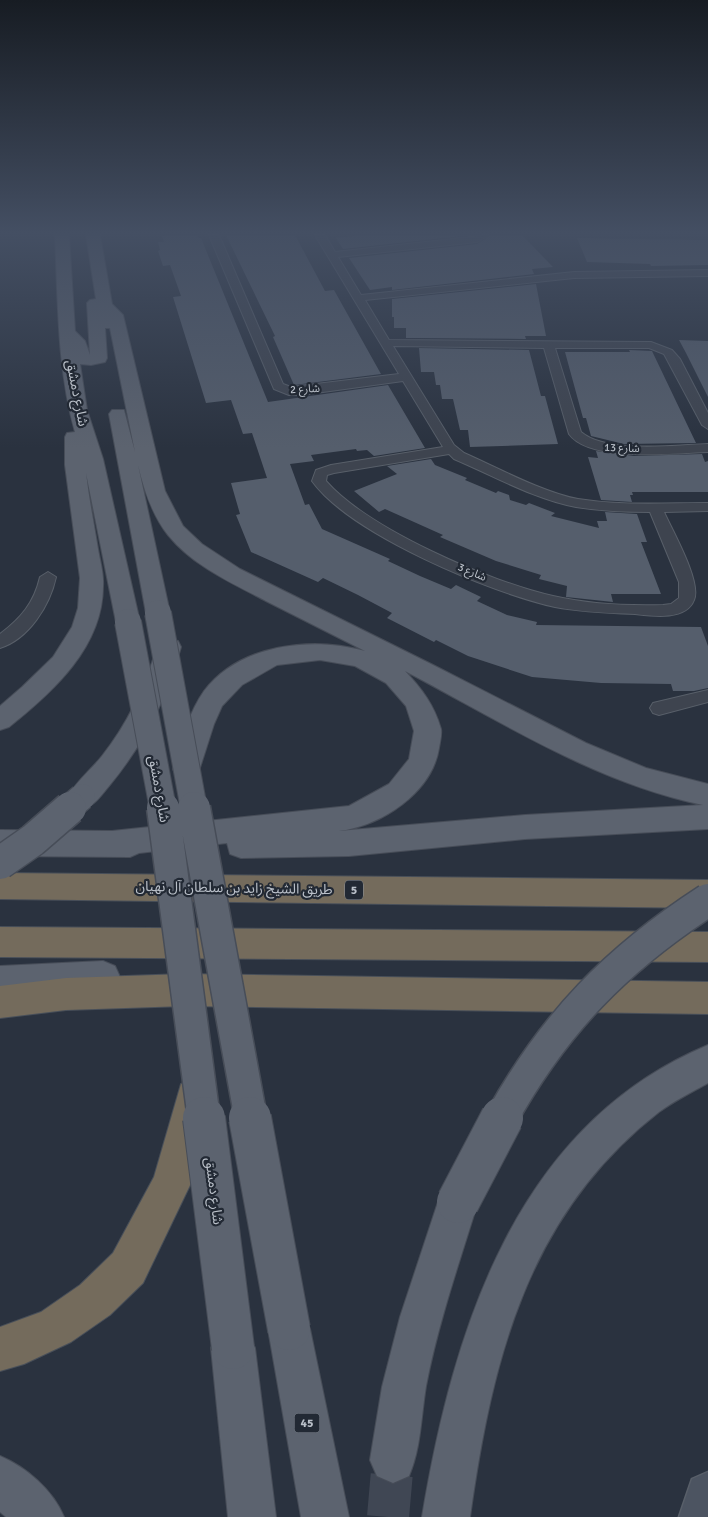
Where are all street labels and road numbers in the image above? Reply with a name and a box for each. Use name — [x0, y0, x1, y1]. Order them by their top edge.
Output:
street label: شارع دمشق — [60, 358, 92, 428]
street label: شارع 2 — [290, 382, 321, 397]
street label: شارع 13 — [604, 441, 640, 456]
street label: شارع 3 — [455, 560, 489, 585]
street label: شارع دمشق — [143, 754, 173, 824]
street label: طريق الشيخ زايد بن سلطان آل نهيان — [135, 878, 333, 900]
road number: 5 — [345, 880, 363, 900]
street label: شارع دمشق — [199, 1156, 227, 1226]
road number: 45 — [294, 1414, 320, 1432]

